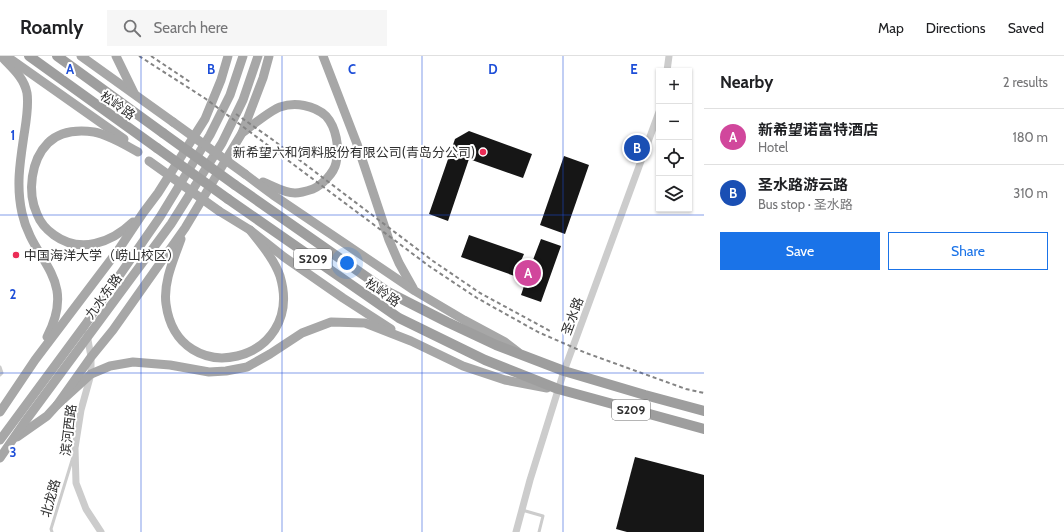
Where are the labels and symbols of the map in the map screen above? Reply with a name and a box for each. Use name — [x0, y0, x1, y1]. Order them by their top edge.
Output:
text: A — [66, 61, 75, 77]
text: B — [207, 61, 215, 77]
text: C — [348, 61, 356, 77]
text: D — [488, 61, 498, 77]
text: E — [630, 61, 638, 77]
street label: 松岭路 — [97, 87, 139, 123]
text: 1 — [11, 127, 15, 143]
pin: B — [624, 133, 650, 163]
place label: 新希望六和饲料股份有限公司(青岛分公司) — [233, 144, 475, 160]
marker: 新希望六和饲料股份有限公司(青岛分公司) — [478, 147, 488, 157]
place label: 中国海洋大学（崂山校区） — [24, 247, 180, 263]
road number: S209 — [294, 249, 332, 269]
marker: 中国海洋大学（崂山校区） — [11, 250, 21, 260]
your location — [337, 253, 357, 273]
pin: A — [515, 258, 541, 288]
street label: 九水东路 — [81, 270, 125, 322]
street label: 松岭路 — [362, 274, 404, 310]
text: 2 — [10, 286, 17, 302]
street label: 圣水路 — [558, 295, 586, 337]
road number: S209 — [612, 400, 650, 420]
street label: 滨河西路 — [57, 403, 79, 457]
text: 3 — [9, 444, 17, 460]
street label: 北龙路 — [37, 477, 63, 519]

